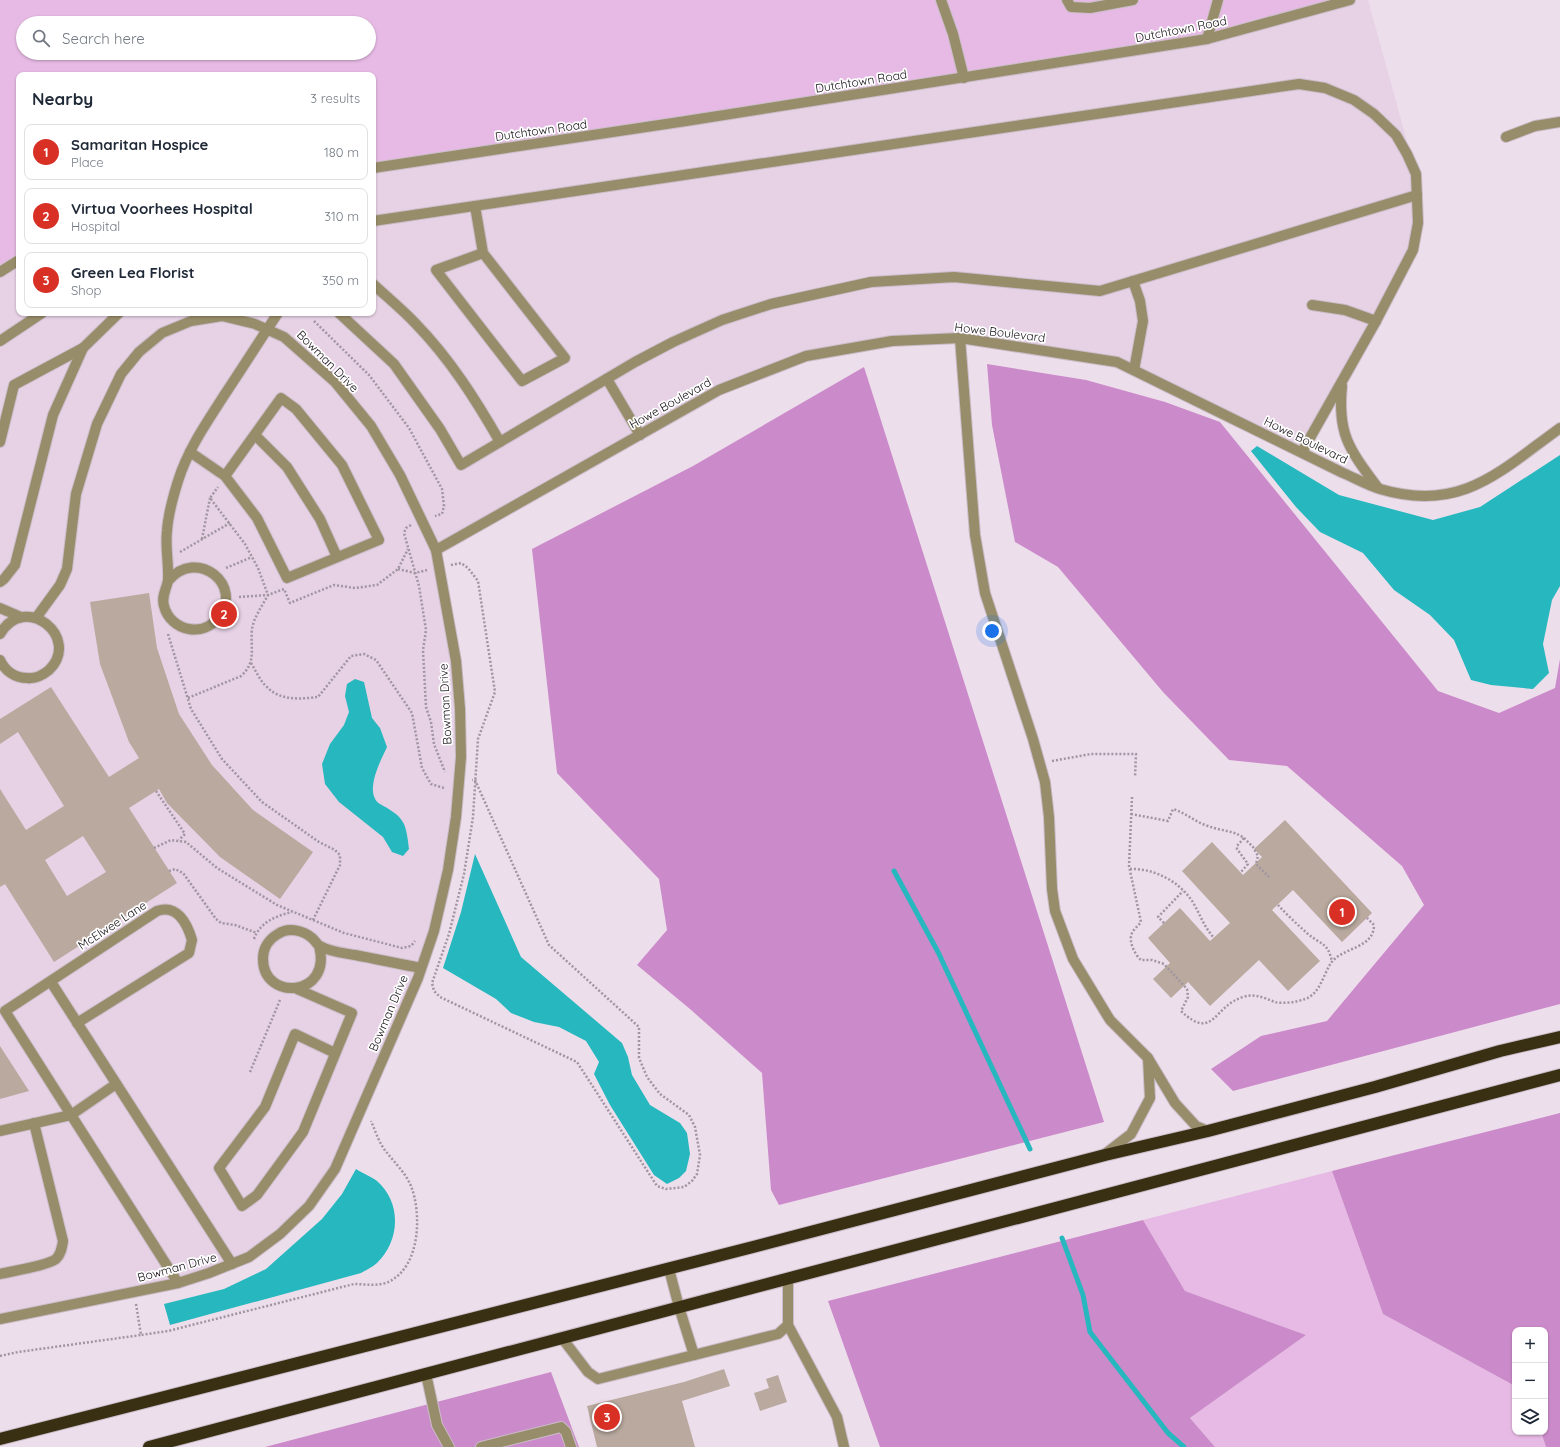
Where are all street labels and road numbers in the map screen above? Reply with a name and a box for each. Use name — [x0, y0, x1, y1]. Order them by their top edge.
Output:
street label: Dutchtown Road — [1134, 13, 1228, 45]
street label: Dutchtown Road — [814, 66, 908, 96]
street label: Dutchtown Road — [494, 116, 588, 144]
street label: Howe Boulevard — [954, 319, 1046, 345]
street label: Bowman Drive — [294, 327, 362, 395]
street label: Howe Boulevard — [626, 374, 714, 432]
street label: Howe Boulevard — [1262, 413, 1350, 467]
street label: Bowman Drive — [435, 663, 455, 745]
street label: McElwee Lane — [75, 897, 149, 953]
street label: Bowman Drive — [365, 972, 411, 1053]
street label: Bowman Drive — [136, 1249, 218, 1285]

